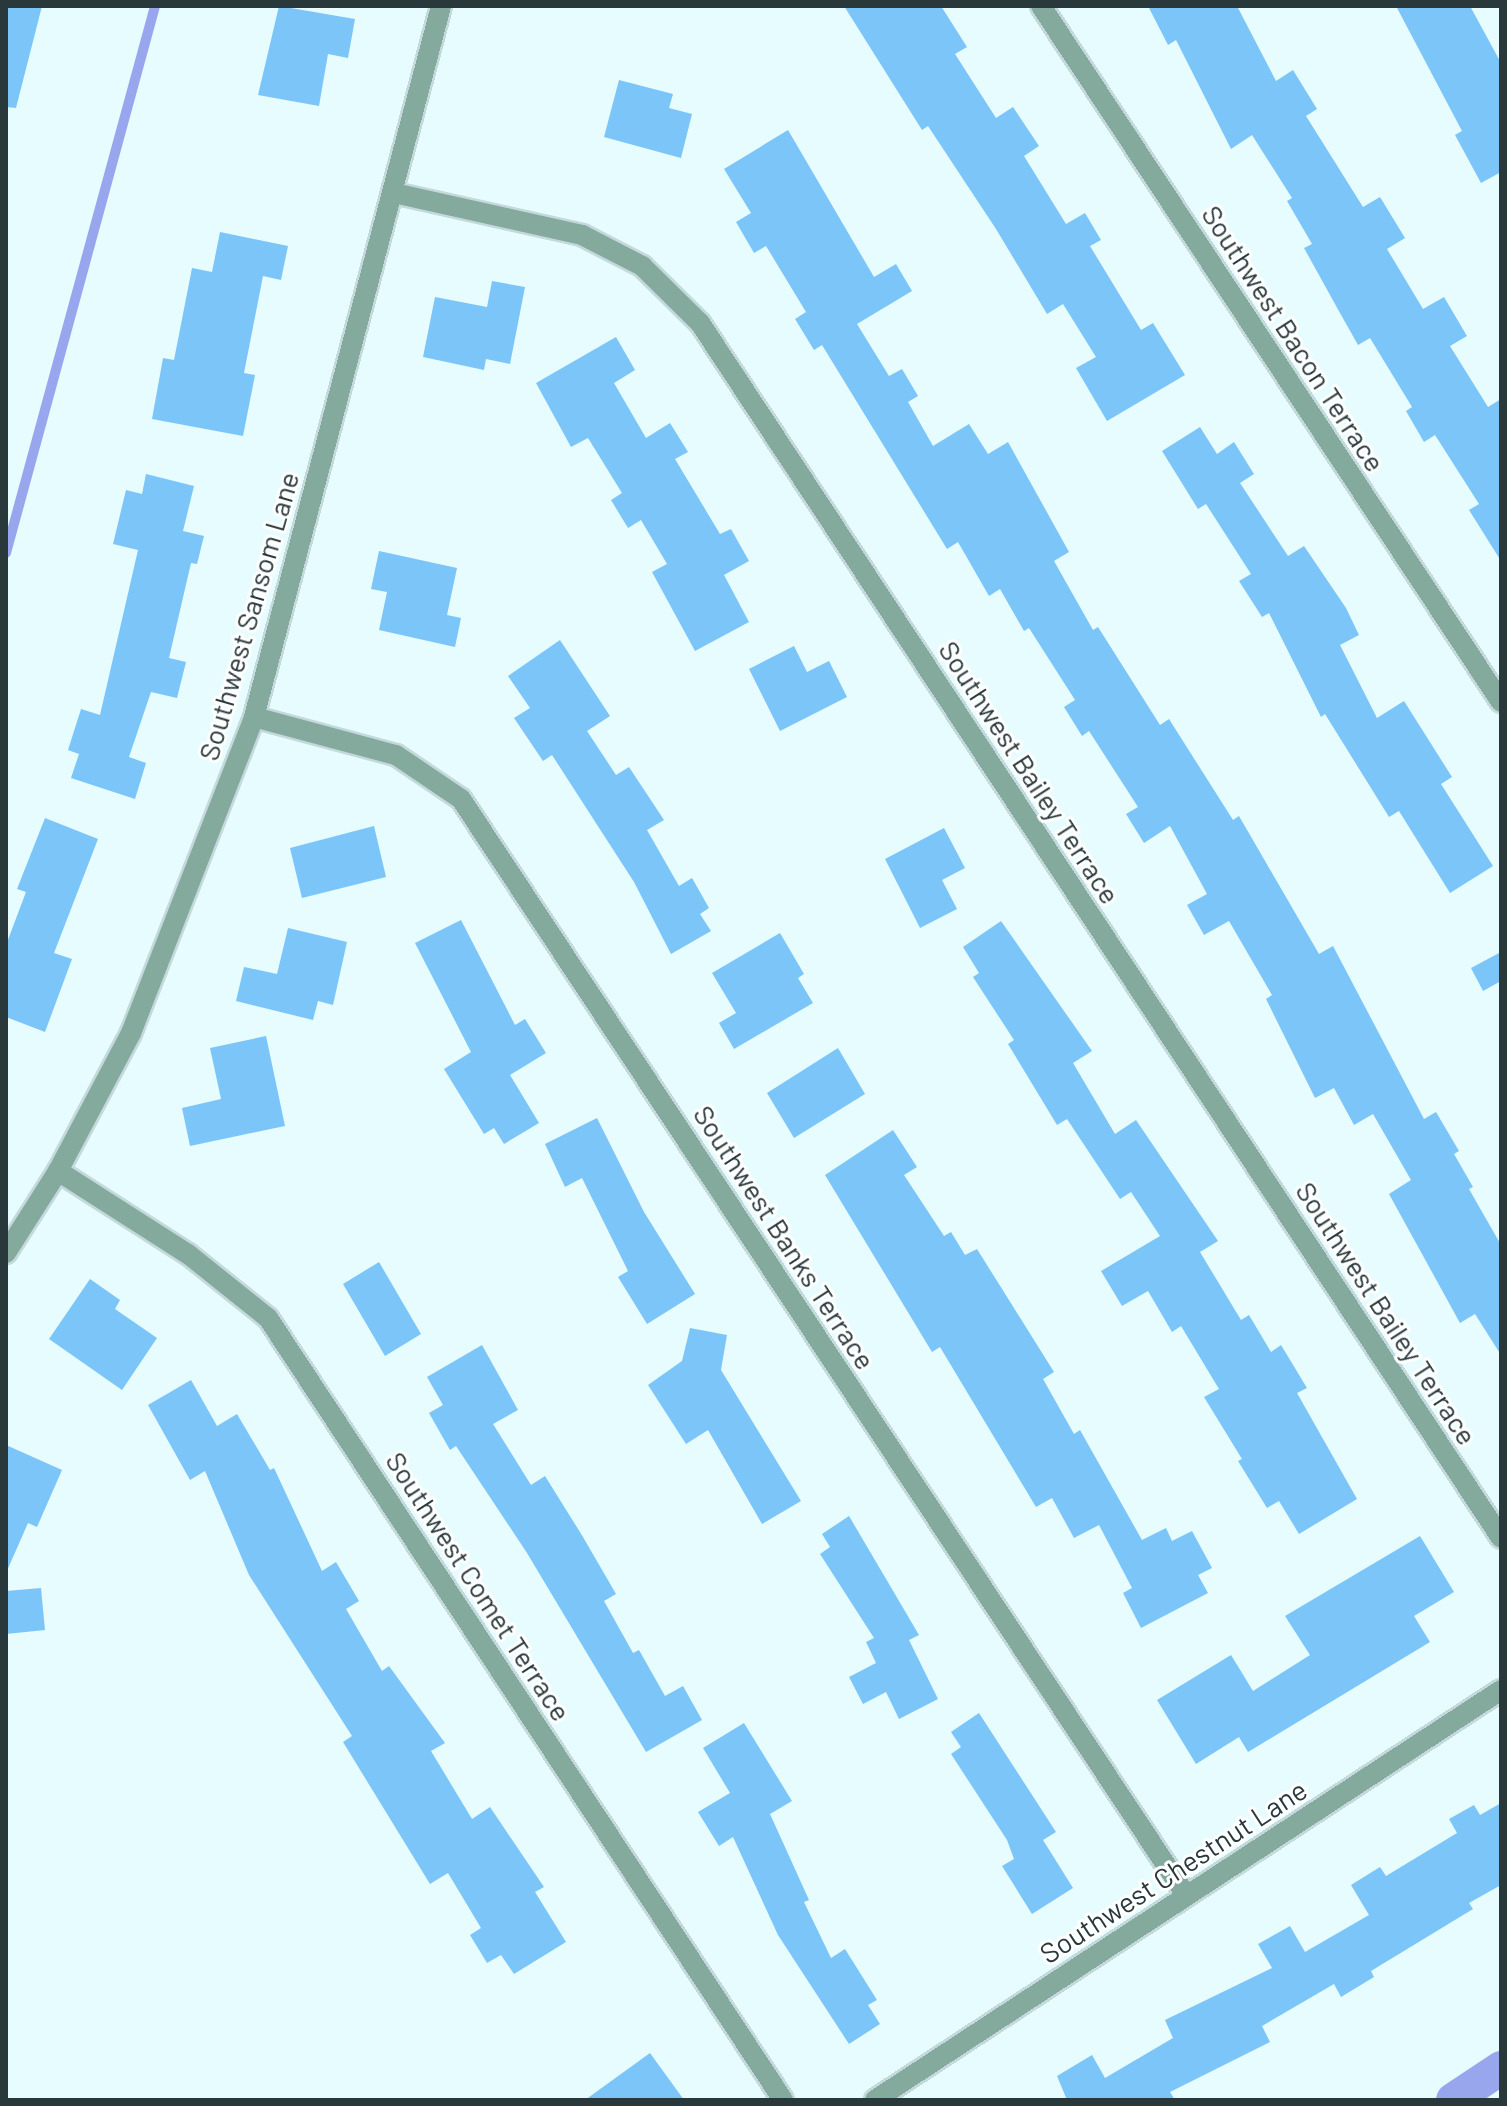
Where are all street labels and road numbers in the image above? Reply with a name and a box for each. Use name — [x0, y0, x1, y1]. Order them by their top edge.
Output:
street label: Southwest Bacon Terrace — [1195, 199, 1393, 477]
street label: Southwest Sansom Lane — [191, 468, 305, 764]
street label: Southwest Bailey Terrace — [932, 634, 1128, 910]
street label: Southwest Banks Terrace — [687, 1099, 883, 1375]
street label: Southwest Bailey Terrace — [1289, 1175, 1485, 1451]
street label: Southwest Comet Terrace — [379, 1445, 579, 1727]
street label: Southwest Chestnut Lane — [1033, 1772, 1313, 1970]

